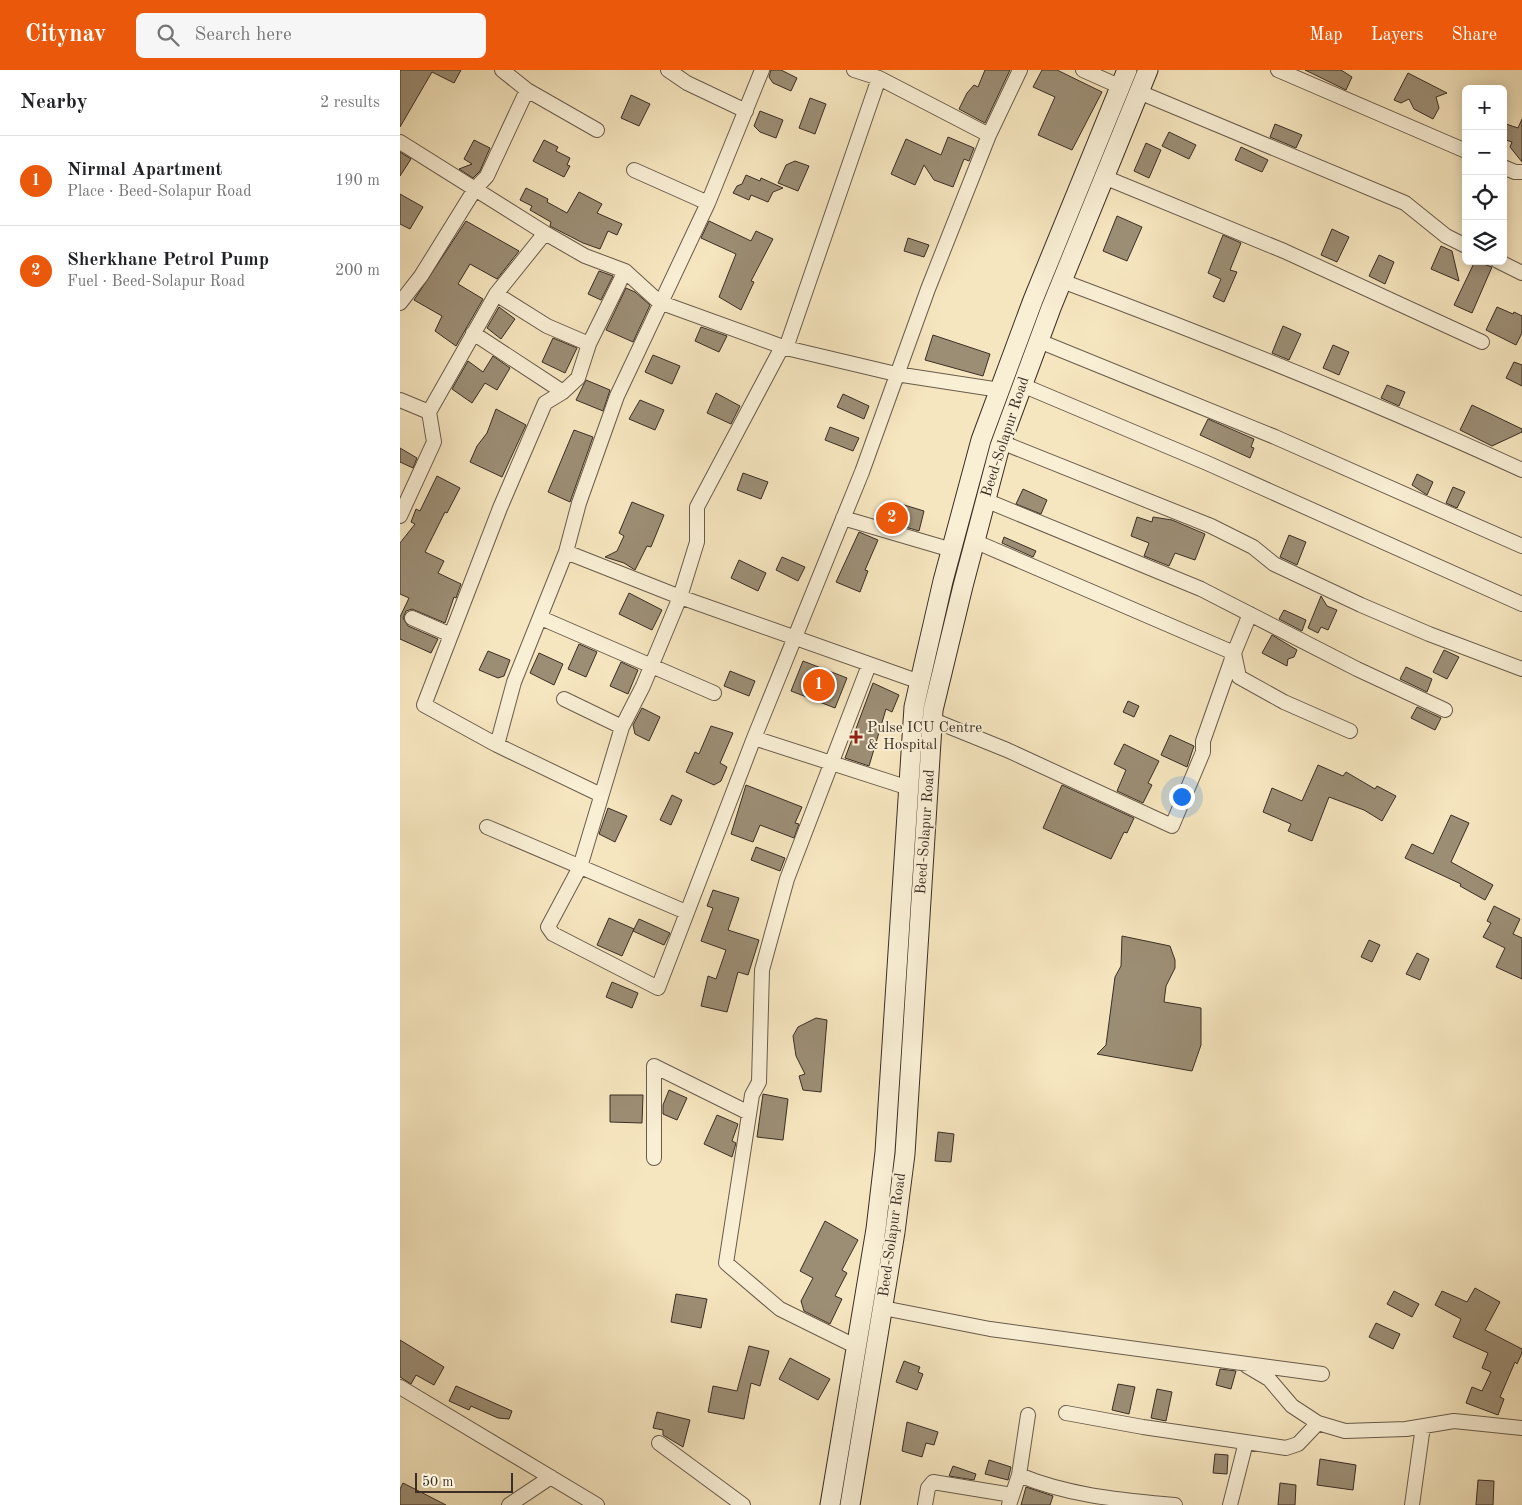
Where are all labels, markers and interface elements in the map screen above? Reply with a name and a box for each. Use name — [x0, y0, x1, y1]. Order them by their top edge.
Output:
search box — [136, 13, 486, 58]
icon: search — [154, 21, 182, 49]
text: Citynav — [25, 23, 106, 47]
text: Search here — [194, 26, 292, 45]
text: Map — [1309, 26, 1343, 44]
text: Layers — [1371, 26, 1423, 44]
text: Share — [1451, 26, 1497, 44]
map controls — [1462, 85, 1507, 265]
button: + — [1462, 85, 1507, 130]
text: Nearby — [20, 92, 88, 113]
text: 2 results — [320, 95, 380, 111]
button: − — [1462, 130, 1507, 175]
text: Nirmal Apartment — [67, 161, 223, 180]
text: 1 — [31, 173, 41, 189]
text: 190 m — [335, 173, 380, 189]
button: locate — [1462, 175, 1507, 220]
text: Place · Beed-Solapur Road — [67, 184, 252, 200]
button: layers — [1462, 220, 1507, 265]
text: Sherkhane Petrol Pump — [67, 251, 269, 270]
text: 2 — [31, 263, 41, 279]
text: 200 m — [335, 263, 380, 279]
text: Fuel · Beed-Solapur Road — [67, 274, 245, 290]
street label: Beed-Solapur Road — [980, 375, 1033, 499]
pin: 2 — [876, 499, 908, 537]
pin: 1 — [803, 666, 835, 704]
place label: Pulse ICU Centre & Hospital — [867, 721, 982, 753]
marker: Pulse ICU Centre & Hospital — [849, 730, 863, 744]
street label: Beed-Solapur Road — [914, 769, 938, 895]
your location — [1169, 784, 1195, 810]
street label: Beed-Solapur Road — [877, 1172, 909, 1298]
scale bar — [415, 1470, 512, 1493]
text: 50 m — [422, 1475, 453, 1489]

